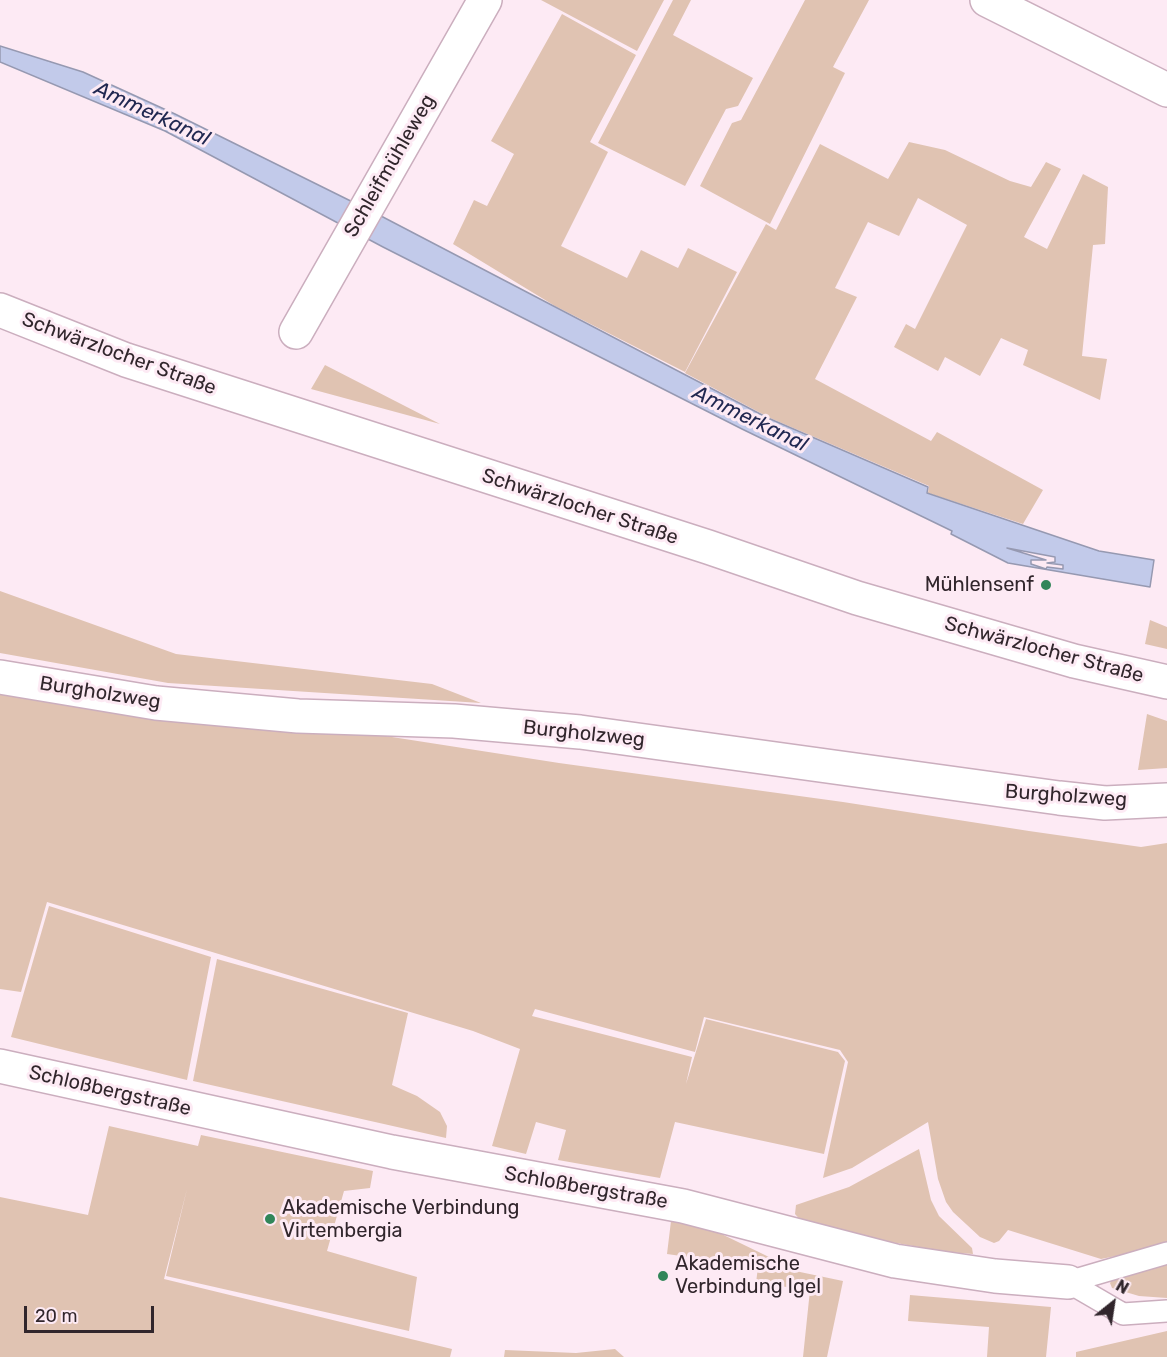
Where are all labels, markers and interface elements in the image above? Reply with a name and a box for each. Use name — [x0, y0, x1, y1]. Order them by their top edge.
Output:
water label: Ammerkanal — [90, 76, 214, 152]
street label: Schleifmühleweg — [339, 90, 441, 242]
street label: Schwärzlocher Straße — [19, 308, 219, 400]
water label: Ammerkanal — [689, 380, 811, 458]
street label: Schwärzlocher Straße — [479, 464, 681, 550]
place label: Mühlensenf — [925, 573, 1034, 597]
marker: Mühlensenf — [1039, 578, 1053, 592]
street label: Schwärzlocher Straße — [942, 612, 1146, 688]
street label: Burgholzweg — [38, 672, 162, 714]
street label: Burgholzweg — [522, 716, 646, 752]
street label: Burgholzweg — [1004, 780, 1128, 812]
street label: Schloßbergstraße — [27, 1061, 193, 1121]
street label: Schloßbergstraße — [502, 1162, 670, 1214]
place label: Akademische Verbindung Virtembergia — [282, 1196, 520, 1243]
marker: Akademische Verbindung Virtembergia — [263, 1212, 277, 1226]
place label: Akademische Verbindung Igel — [675, 1252, 821, 1299]
marker: Akademische Verbindung Igel — [656, 1269, 670, 1283]
north arrow — [1083, 1273, 1143, 1333]
text: N — [1113, 1276, 1132, 1298]
scale bar — [27, 1294, 158, 1332]
text: 20 m — [35, 1305, 77, 1327]

